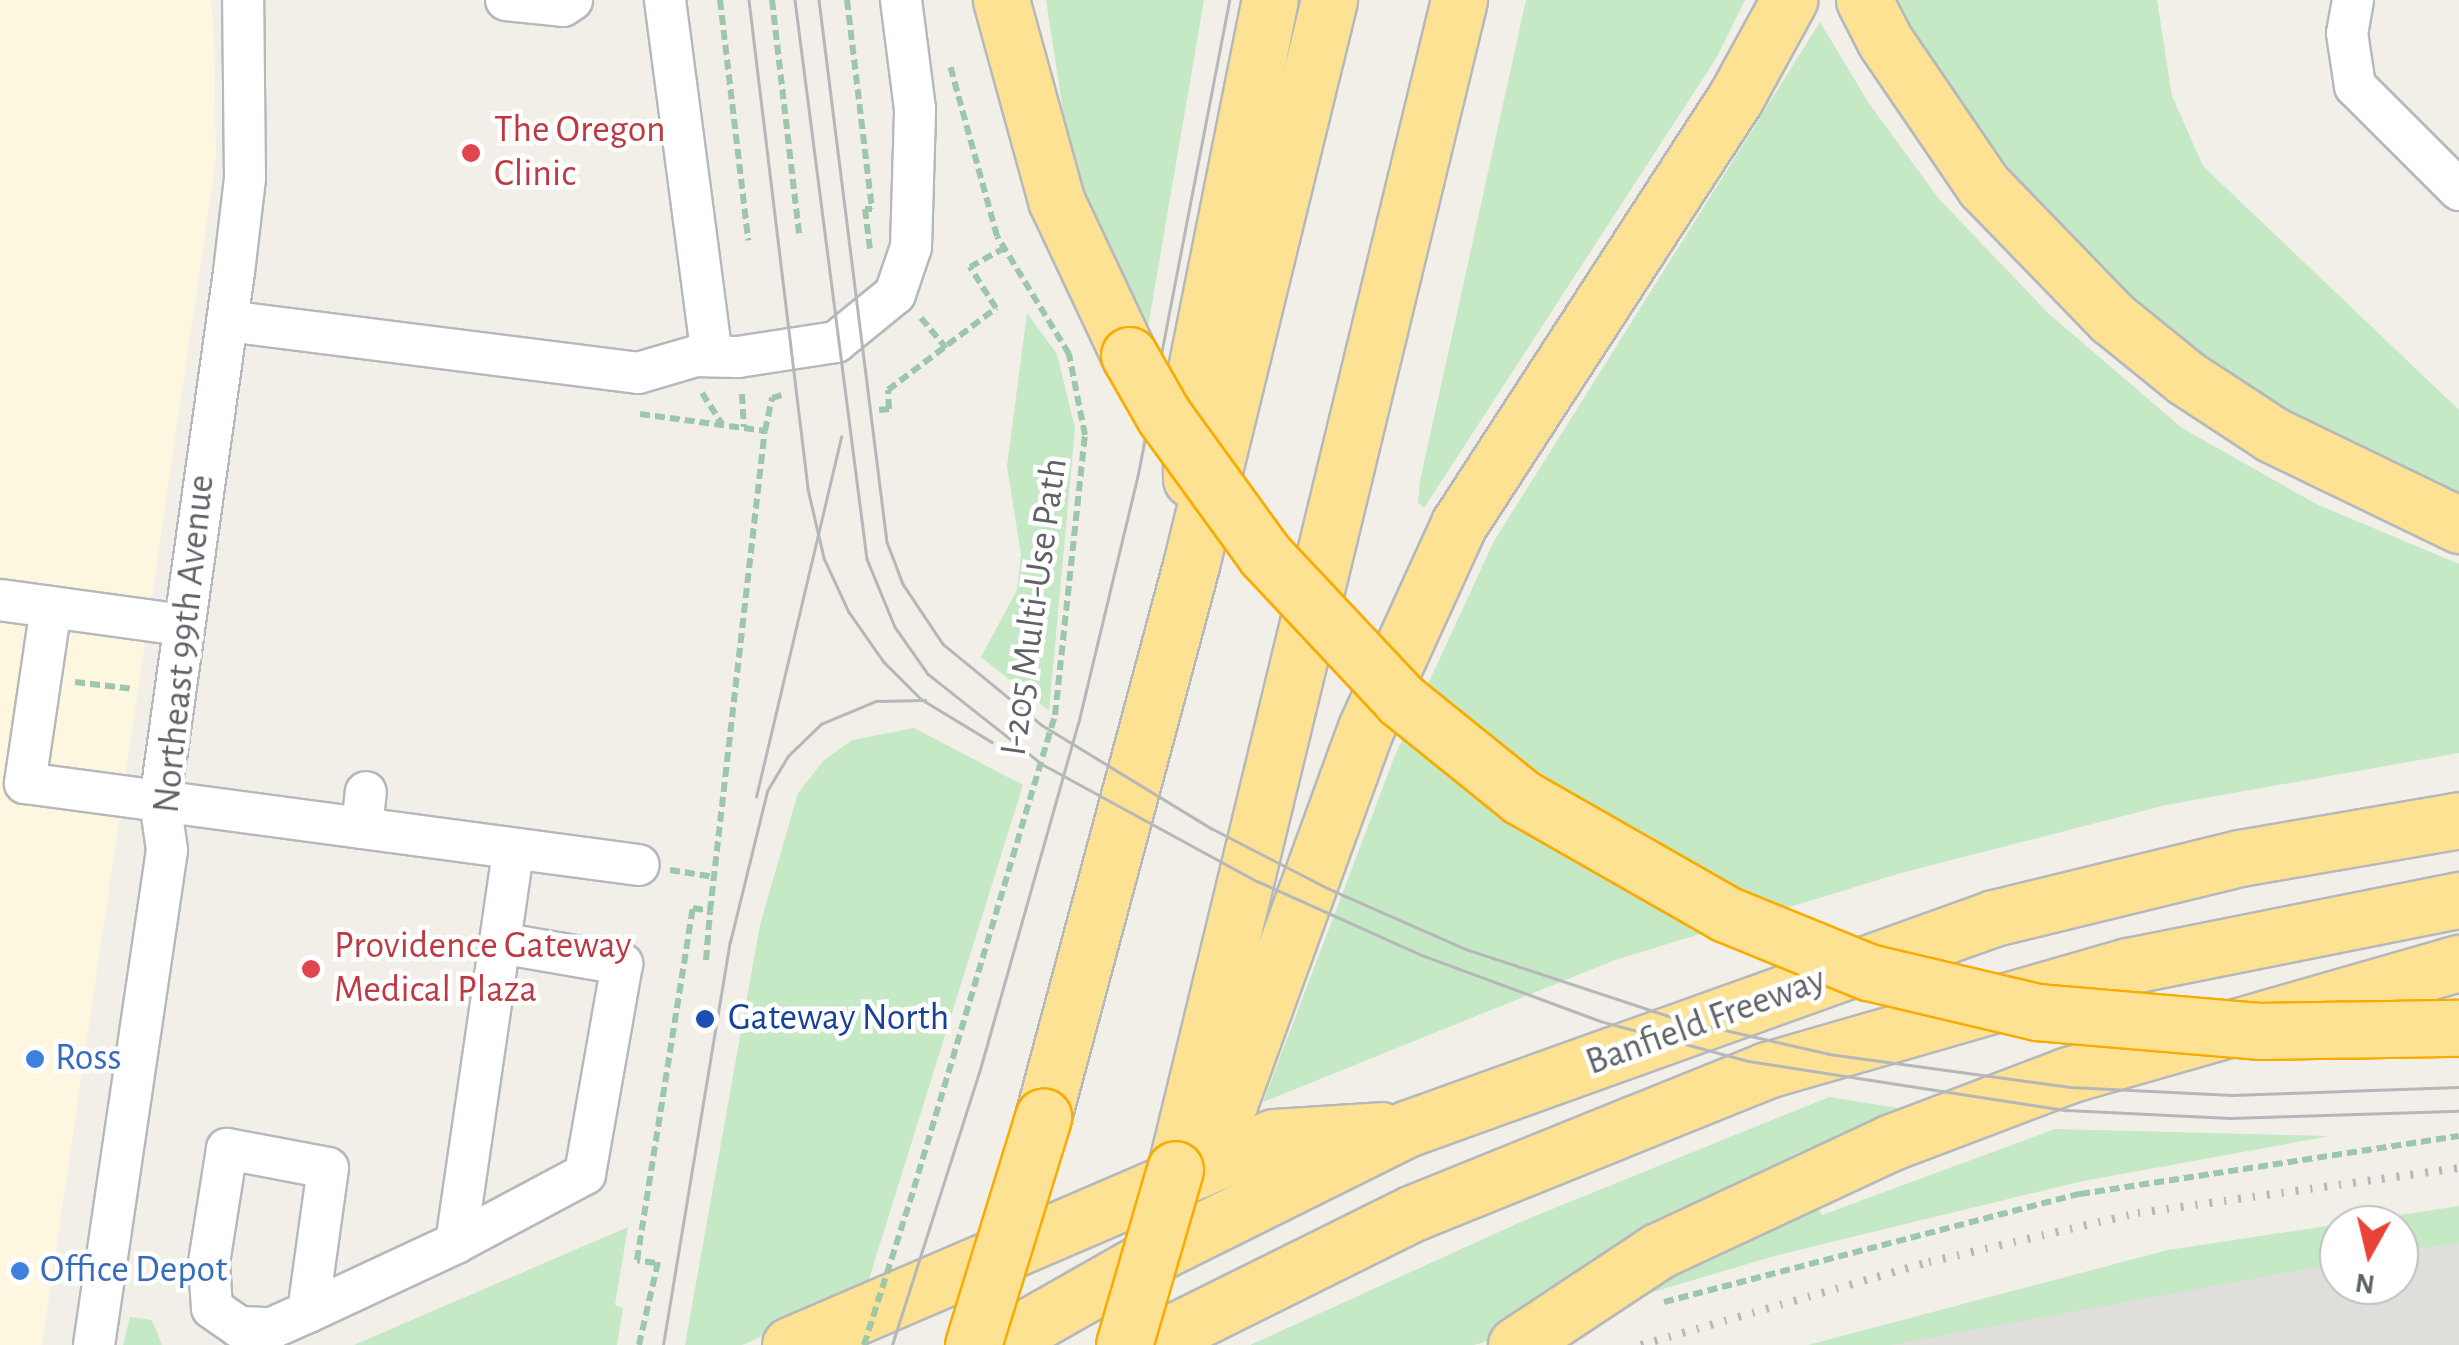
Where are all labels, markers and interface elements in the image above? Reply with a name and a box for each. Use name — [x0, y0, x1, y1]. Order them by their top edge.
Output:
place label: The Oregon Clinic — [494, 108, 666, 198]
marker: The Oregon Clinic — [458, 140, 484, 166]
street label: I-205 Multi-Use Path — [992, 455, 1078, 759]
street label: Northeast 99th Avenue — [145, 473, 225, 815]
place label: Providence Gateway Medical Plaza — [334, 924, 631, 1014]
marker: Providence Gateway Medical Plaza — [298, 956, 324, 982]
street label: Banfield Freeway — [1580, 958, 1832, 1086]
place label: Gateway North — [728, 996, 949, 1042]
marker: Gateway North — [692, 1006, 718, 1032]
place label: Ross — [55, 1036, 121, 1082]
marker: Ross — [24, 1048, 46, 1070]
north arrow — [2319, 1205, 2419, 1305]
place label: Office Depot — [40, 1248, 227, 1294]
marker: Office Depot — [9, 1260, 31, 1282]
text: N — [2354, 1268, 2377, 1298]

